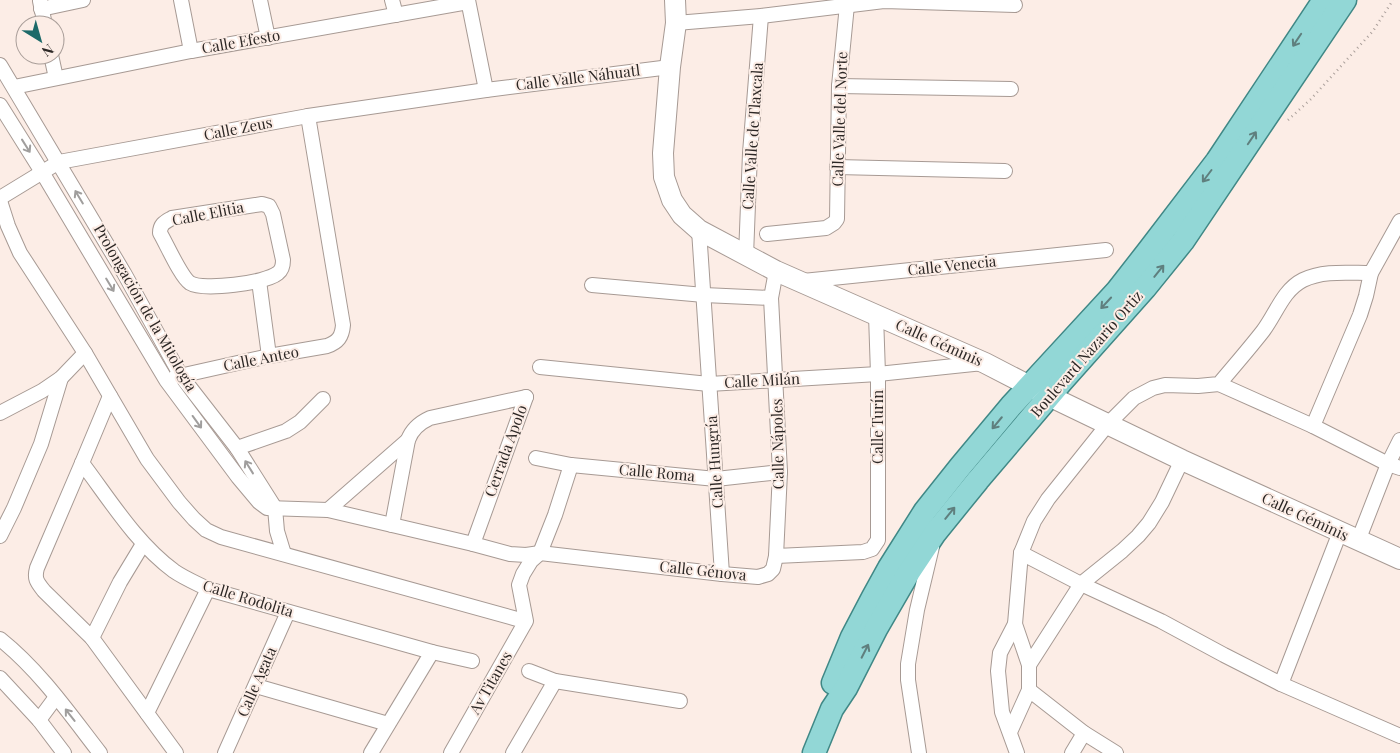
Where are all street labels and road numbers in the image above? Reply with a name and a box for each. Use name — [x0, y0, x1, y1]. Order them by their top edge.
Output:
street label: Calle Efesto — [200, 24, 282, 58]
street label: Calle Valle del Norte — [827, 51, 851, 187]
street label: Calle Valle Náhuatl — [515, 59, 641, 95]
street label: Calle Valle de Tlaxcala — [737, 61, 767, 210]
street label: Calle Zeus — [202, 112, 274, 144]
street label: Calle Elitia — [170, 196, 246, 230]
street label: Prolongación de la Mitología — [90, 220, 202, 395]
street label: Calle Venecia — [907, 250, 998, 280]
street label: Boulevard Nazario Ortiz — [1026, 286, 1147, 421]
street label: Calle Géminis — [893, 314, 986, 370]
street label: Calle Anteo — [221, 341, 300, 375]
street label: Calle Milán — [724, 368, 800, 392]
street label: Calle Turín — [867, 390, 887, 464]
street label: Calle Nápoles — [766, 399, 788, 489]
street label: Cerrada Apolo — [479, 402, 531, 499]
street label: Calle Hungría — [701, 415, 727, 509]
street label: Calle Roma — [618, 459, 696, 485]
street label: Calle Géminis — [1259, 487, 1352, 545]
street label: Calle Génova — [659, 555, 748, 585]
street label: Calle Rodolita — [201, 575, 297, 621]
street label: Calle Agata — [232, 643, 281, 720]
street label: Av Titanes — [464, 647, 516, 718]

